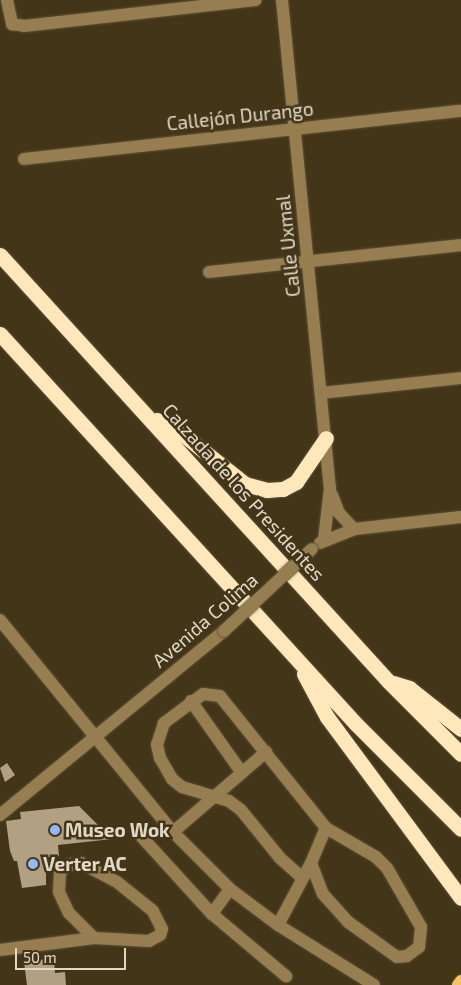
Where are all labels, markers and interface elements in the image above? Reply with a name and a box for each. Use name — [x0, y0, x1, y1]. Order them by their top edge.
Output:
street label: Callejón Durango — [166, 97, 314, 135]
street label: Calle Uxmal — [271, 194, 305, 298]
street label: Calzada de los Presidentes — [158, 399, 330, 585]
street label: Avenida Colima — [148, 568, 262, 672]
place label: Museo Wok — [65, 819, 170, 841]
marker: Museo Wok — [49, 824, 61, 836]
place label: Verter AC — [43, 853, 127, 875]
marker: Verter AC — [27, 858, 39, 870]
scale bar — [18, 938, 129, 970]
text: 50 m — [23, 948, 57, 966]

